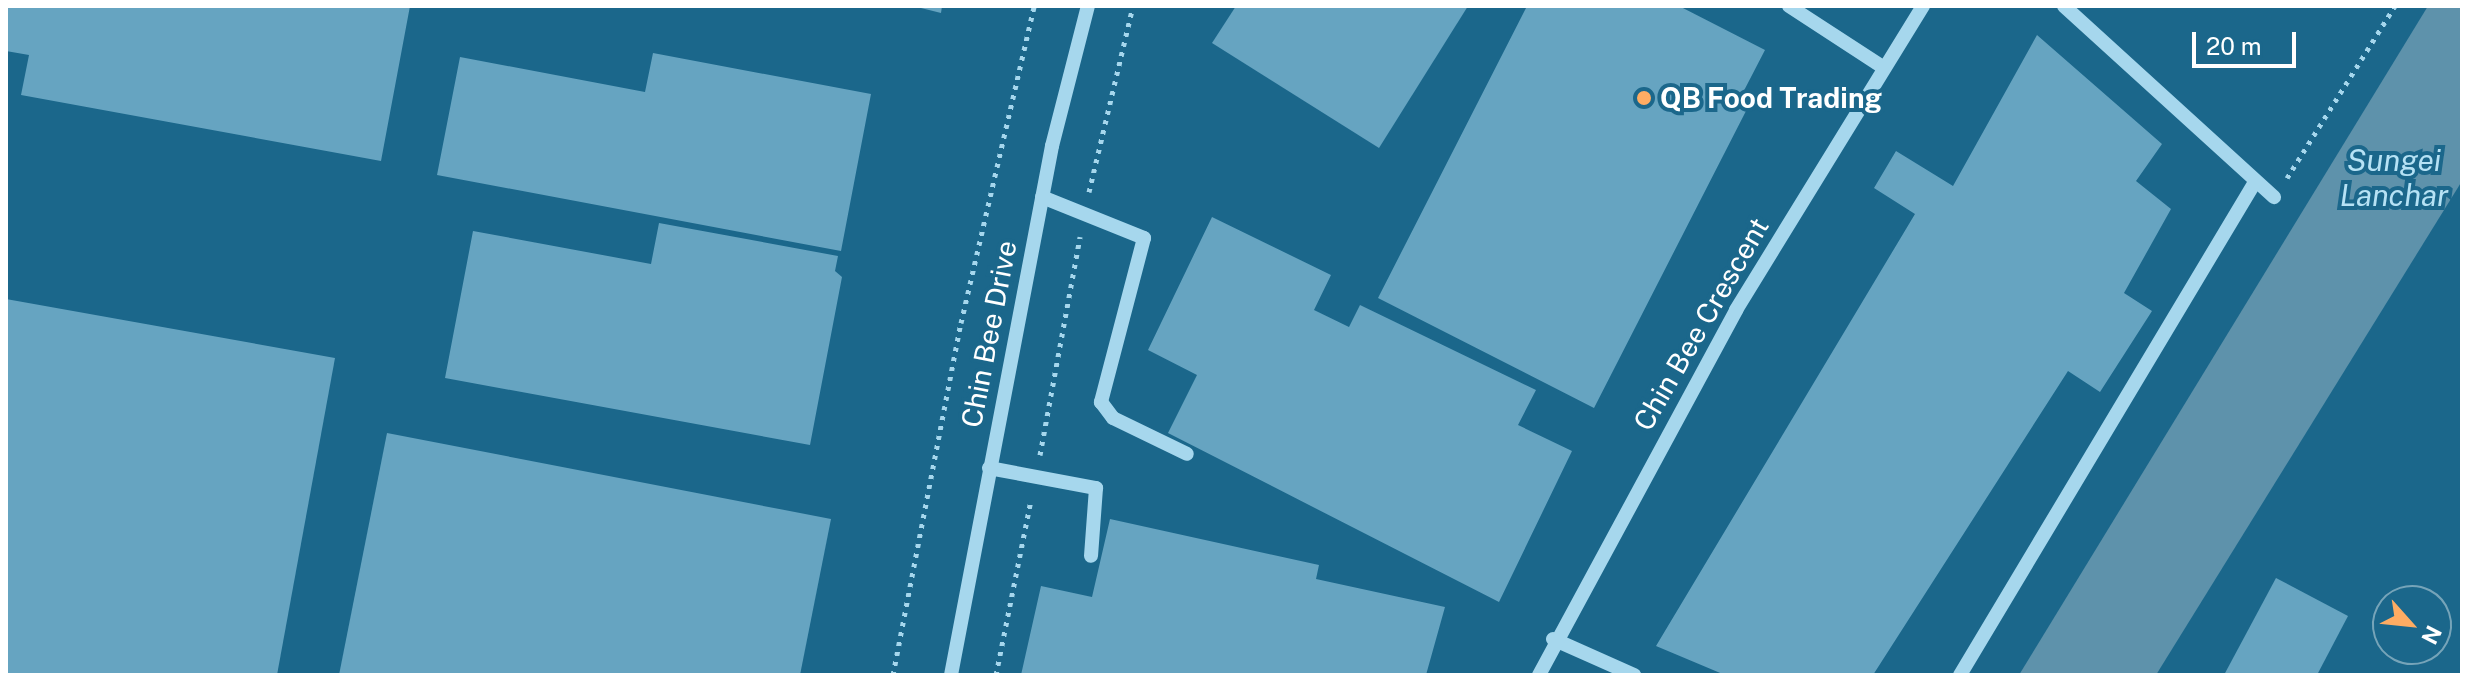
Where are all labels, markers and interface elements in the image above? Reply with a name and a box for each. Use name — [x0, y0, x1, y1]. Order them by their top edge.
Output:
scale bar — [2196, 16, 2300, 66]
text: 20 m — [2206, 32, 2262, 60]
place label: QB Food Trading — [1660, 81, 1882, 115]
marker: QB Food Trading — [1635, 89, 1653, 107]
water label: Sungei Lanchar — [2340, 142, 2448, 212]
street label: Chin Bee Crescent — [1626, 212, 1776, 436]
street label: Chin Bee Drive — [954, 238, 1024, 430]
north arrow — [2372, 585, 2452, 665]
text: N — [2416, 621, 2447, 649]

